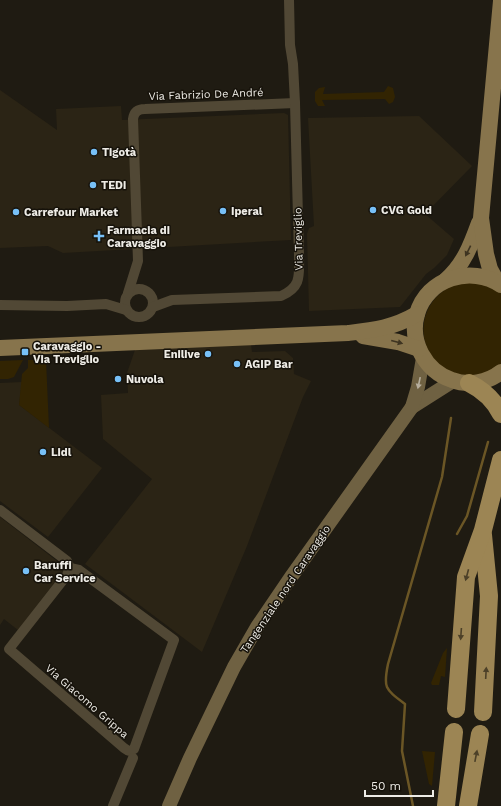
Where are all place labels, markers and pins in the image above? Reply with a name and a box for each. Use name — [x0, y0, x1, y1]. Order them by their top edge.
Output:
place label: Tigotà — [102, 146, 137, 159]
marker: Tigotà — [89, 147, 99, 157]
place label: TEDi — [101, 179, 126, 192]
marker: TEDi — [88, 180, 98, 190]
place label: CVG Gold — [381, 204, 432, 217]
place label: Iperal — [231, 205, 263, 218]
marker: CVG Gold — [368, 205, 378, 215]
place label: Carrefour Market — [24, 206, 118, 219]
marker: Iperal — [218, 206, 228, 216]
marker: Carrefour Market — [11, 207, 21, 217]
place label: Farmacia di Caravaggio — [107, 224, 170, 250]
marker: Farmacia di Caravaggio — [94, 231, 104, 241]
place label: Caravaggio - Via Treviglio — [33, 340, 101, 366]
marker: Caravaggio - Via Treviglio — [20, 347, 30, 357]
place label: Enilive — [164, 348, 200, 361]
marker: Enilive — [203, 349, 213, 359]
place label: AGIP Bar — [245, 358, 293, 371]
marker: AGIP Bar — [232, 359, 242, 369]
place label: Nuvola — [126, 373, 164, 386]
marker: Nuvola — [113, 374, 123, 384]
place label: Lidl — [51, 446, 72, 459]
marker: Lidl — [38, 447, 48, 457]
place label: Baruffi Car Service — [34, 559, 96, 585]
marker: Baruffi Car Service — [21, 566, 31, 576]

